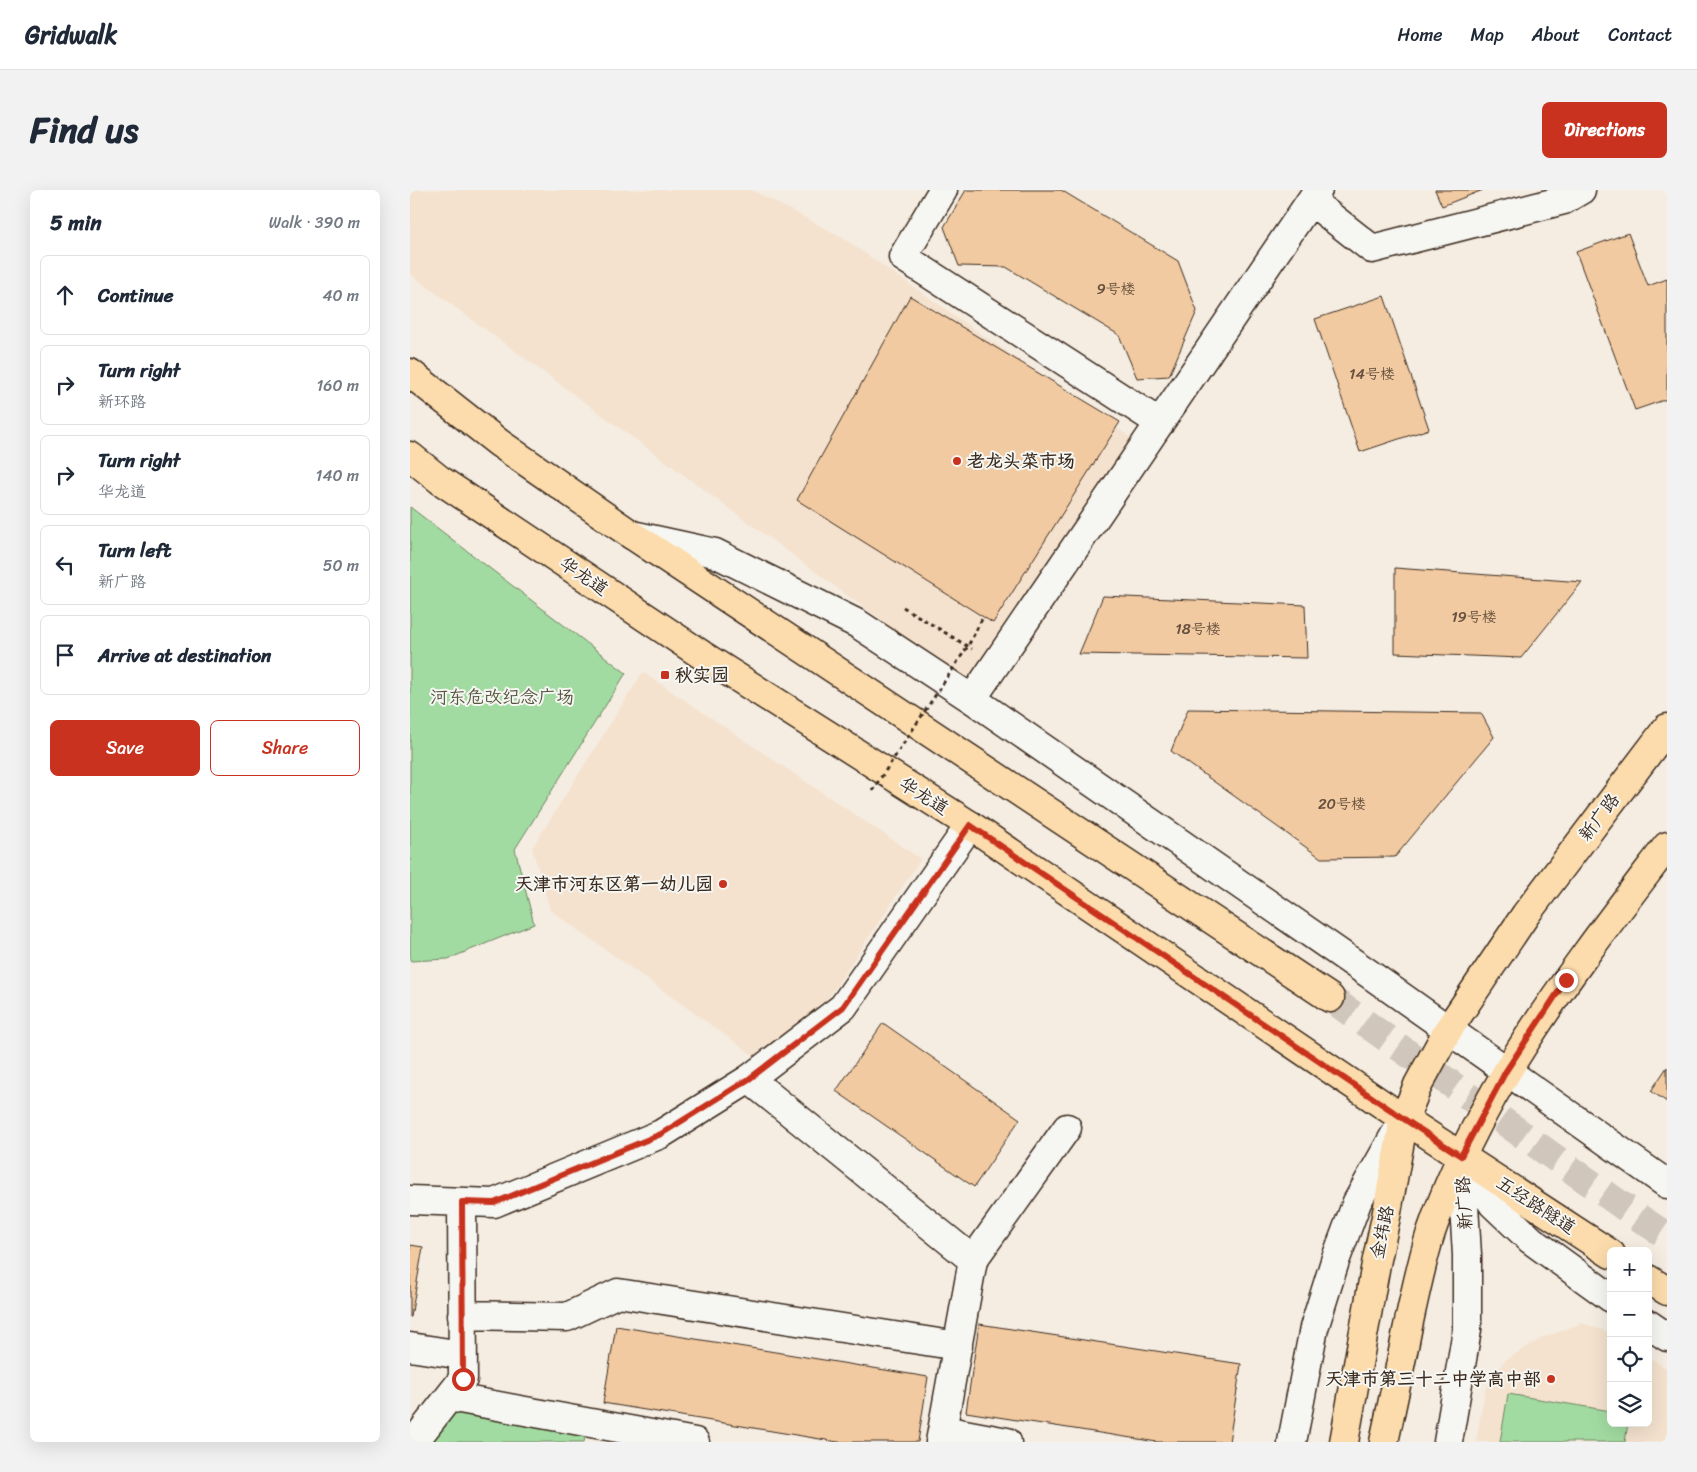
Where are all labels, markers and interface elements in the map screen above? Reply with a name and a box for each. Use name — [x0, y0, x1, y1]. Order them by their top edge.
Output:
text: Gridwalk — [25, 14, 117, 56]
text: Home — [1398, 19, 1443, 51]
text: Map — [1471, 19, 1504, 51]
text: About — [1532, 19, 1580, 51]
text: Contact — [1608, 19, 1672, 51]
text: Find us — [30, 99, 138, 161]
button: Directions — [1542, 102, 1667, 158]
text: 5 min — [50, 204, 102, 242]
text: Walk · 390 m — [269, 208, 360, 237]
house number: 9号楼 — [1096, 276, 1136, 302]
text: Continue — [98, 279, 174, 312]
icon: ahead — [51, 281, 79, 309]
text: 40 m — [322, 281, 359, 310]
text: Turn right — [98, 354, 180, 387]
house number: 14号楼 — [1349, 361, 1395, 387]
icon: right — [51, 371, 79, 399]
text: 160 m — [316, 371, 359, 400]
text: 新环路 — [98, 387, 146, 416]
text: Turn right — [98, 444, 180, 477]
place label: 老龙头菜市场 — [967, 445, 1075, 477]
marker: 老龙头菜市场 — [951, 455, 963, 467]
icon: right — [51, 461, 79, 489]
text: 140 m — [316, 461, 359, 490]
text: 华龙道 — [98, 477, 146, 506]
text: Turn left — [98, 534, 171, 567]
street label: 华龙道 — [553, 548, 615, 604]
icon: left — [51, 551, 79, 579]
text: 50 m — [323, 551, 359, 580]
text: 新广路 — [98, 567, 146, 596]
house number: 19号楼 — [1451, 604, 1497, 630]
house number: 18号楼 — [1175, 616, 1221, 642]
text: Arrive at destination — [98, 639, 271, 672]
icon: arrive — [51, 641, 79, 669]
place label: 秋实园 — [675, 659, 729, 691]
marker: 秋实园 — [659, 669, 671, 681]
park label: 河东危改纪念广场 — [430, 681, 574, 713]
button: Save — [50, 720, 200, 776]
button: Share — [210, 720, 360, 776]
street label: 华龙道 — [893, 768, 955, 824]
street label: 新广路 — [1570, 786, 1628, 848]
house number: 20号楼 — [1318, 791, 1366, 817]
place label: 天津市河东区第一幼儿园 — [515, 868, 713, 900]
marker: 天津市河东区第一幼儿园 — [717, 878, 729, 890]
route end — [1555, 969, 1578, 992]
street label: 五经路隧道 — [1490, 1167, 1582, 1243]
street label: 新广路 — [1447, 1175, 1481, 1231]
street label: 金纬路 — [1361, 1202, 1403, 1262]
map controls — [1607, 1247, 1652, 1427]
button: + — [1607, 1247, 1652, 1292]
button: − — [1607, 1292, 1652, 1337]
button: locate — [1607, 1337, 1652, 1382]
place label: 天津市第三十二中学高中部 — [1325, 1363, 1541, 1395]
route start — [452, 1368, 475, 1391]
marker: 天津市第三十二中学高中部 — [1545, 1373, 1557, 1385]
button: layers — [1607, 1382, 1652, 1427]

